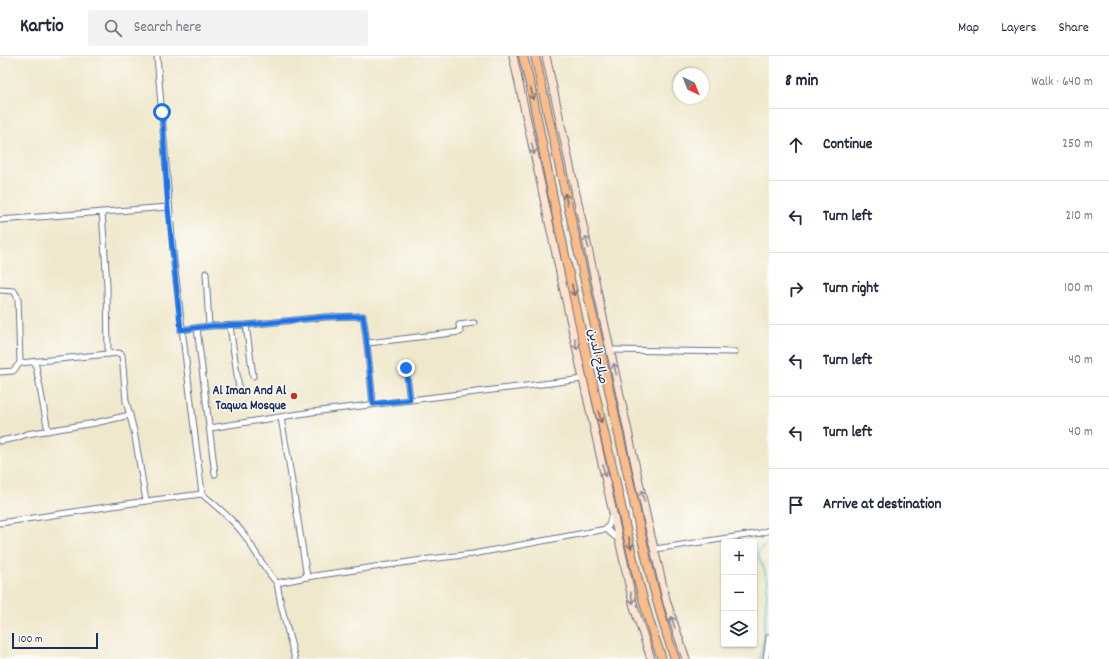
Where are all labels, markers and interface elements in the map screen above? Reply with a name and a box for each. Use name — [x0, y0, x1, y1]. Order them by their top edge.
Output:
search box — [88, 10, 368, 46]
text: Kartio — [20, 14, 64, 41]
icon: search — [102, 17, 124, 39]
text: Search here — [134, 17, 201, 39]
text: Map — [958, 18, 979, 38]
text: Layers — [1001, 18, 1036, 38]
text: Share — [1058, 18, 1089, 38]
north arrow — [673, 68, 709, 104]
text: 8 min — [785, 70, 818, 94]
text: Walk · 640 m — [1031, 73, 1093, 92]
one-way arrow — [529, 87, 537, 100]
route start — [153, 103, 171, 121]
icon: ahead — [785, 134, 807, 156]
text: Continue — [823, 134, 872, 156]
text: 250 m — [1062, 135, 1093, 154]
one-way arrow — [530, 142, 538, 155]
one-way arrow — [562, 193, 570, 206]
icon: left — [785, 206, 807, 228]
text: Turn left — [823, 206, 872, 228]
text: 210 m — [1065, 207, 1093, 226]
one-way arrow — [582, 236, 590, 249]
icon: right — [785, 278, 807, 300]
text: Turn right — [823, 278, 879, 300]
text: 100 m — [1064, 279, 1093, 298]
one-way arrow — [570, 283, 578, 296]
street label: صلاح الدين — [581, 327, 612, 386]
one-way arrow — [572, 337, 580, 350]
icon: left — [785, 350, 807, 372]
text: Turn left — [823, 350, 872, 372]
text: 40 m — [1069, 351, 1093, 370]
route end — [397, 359, 415, 377]
one-way arrow — [610, 363, 618, 376]
place label: Al Iman And Al Taqwa Mosque — [212, 382, 287, 416]
marker: Al Iman And Al Taqwa Mosque — [289, 391, 299, 401]
one-way arrow — [597, 410, 605, 423]
icon: left — [785, 422, 807, 444]
text: Turn left — [823, 422, 872, 444]
text: 40 m — [1069, 423, 1093, 442]
one-way arrow — [600, 464, 608, 477]
one-way arrow — [638, 490, 646, 503]
icon: arrive — [785, 494, 807, 516]
text: Arrive at destination — [823, 494, 941, 516]
one-way arrow — [626, 537, 634, 550]
map controls — [721, 539, 757, 647]
button: + — [721, 539, 757, 575]
button: − — [721, 575, 757, 611]
one-way arrow — [629, 591, 636, 604]
button: layers — [721, 611, 757, 647]
one-way arrow — [669, 616, 676, 629]
scale bar — [12, 631, 98, 650]
text: 100 m — [18, 632, 42, 648]

